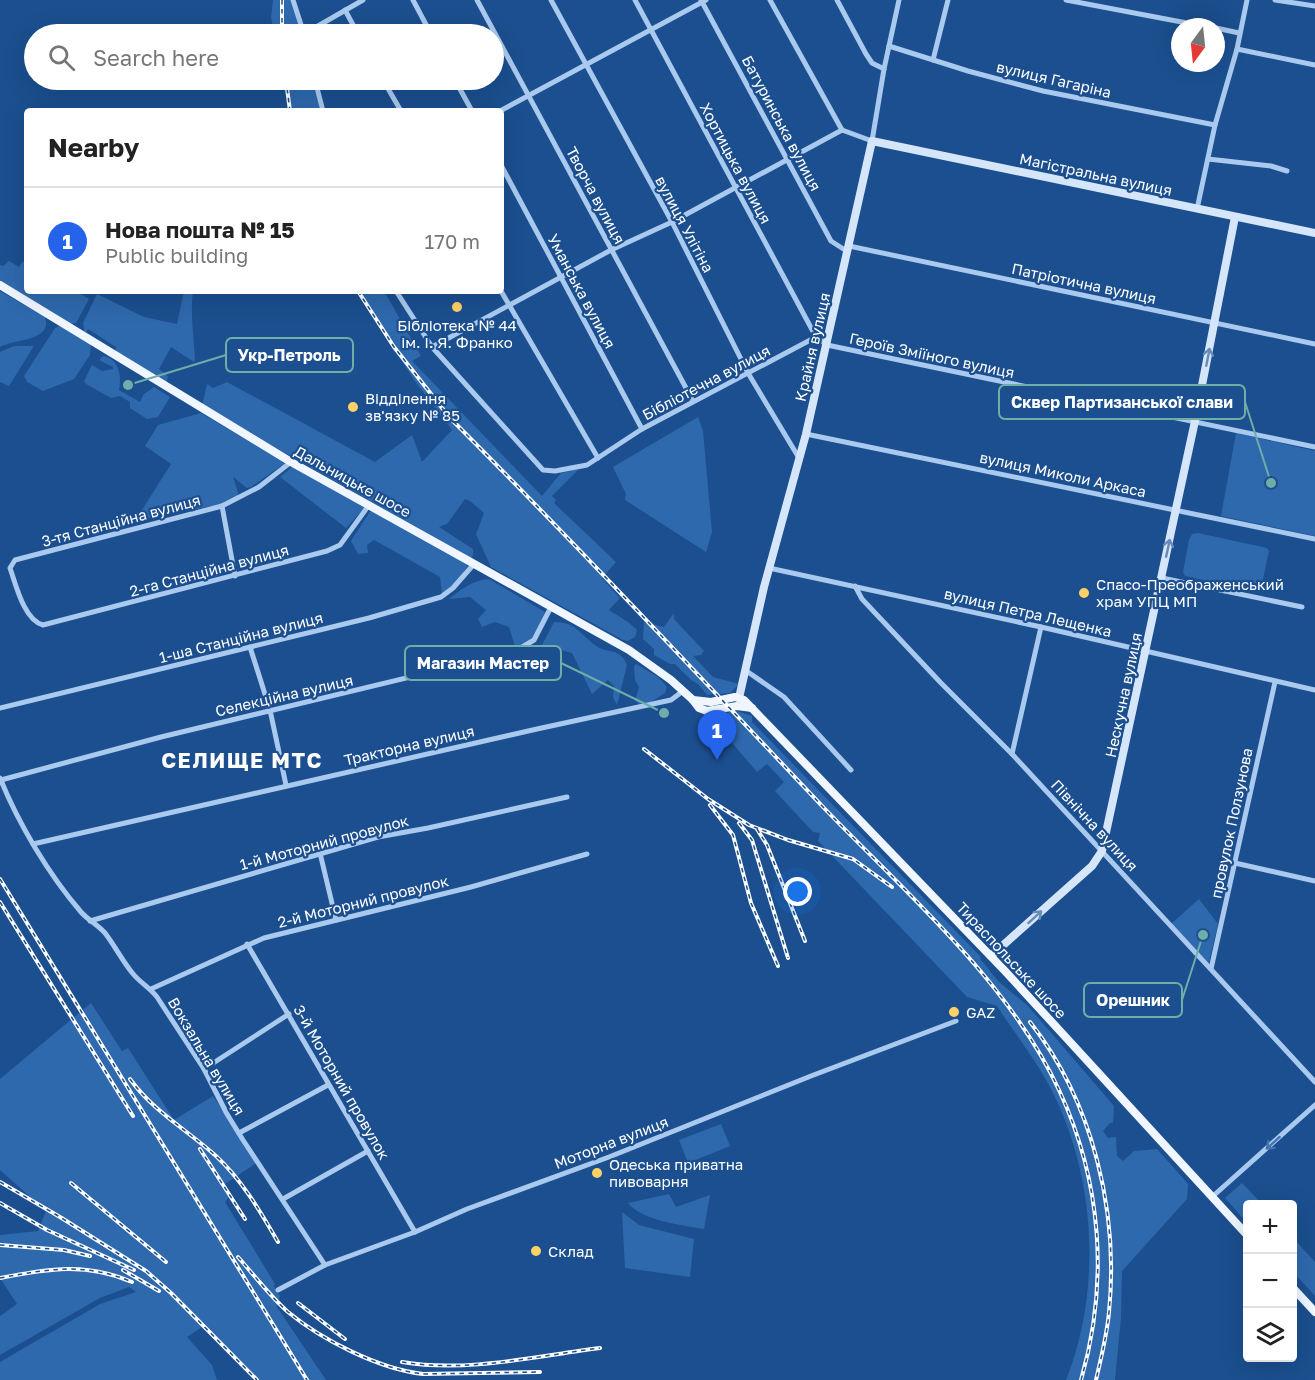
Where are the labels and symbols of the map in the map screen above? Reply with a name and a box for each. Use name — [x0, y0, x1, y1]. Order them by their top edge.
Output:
north arrow — [1171, 18, 1225, 72]
street label: Батуринська вулиця — [739, 52, 825, 194]
street label: вулиця Гагаріна — [995, 57, 1113, 101]
street label: Хортицька вулиця — [697, 100, 775, 226]
street label: Творча вулиця — [563, 143, 629, 247]
street label: Магістральна вулиця — [1018, 149, 1174, 199]
street label: вулиця Улітіна — [652, 173, 718, 275]
street label: Уманська вулиця — [544, 231, 620, 351]
street label: Патріотична вулиця — [1010, 259, 1158, 307]
street label: Крайня вулиця — [791, 291, 833, 403]
marker: Бібліотека № 44 ім. І. Я. Франко — [450, 300, 464, 314]
place label: Бібліотека № 44 ім. І. Я. Франко — [397, 316, 517, 351]
street label: Героїв Зміїного вулиця — [848, 329, 1016, 381]
callout: Укр-Петроль — [226, 338, 353, 372]
street label: Бібліотечна вулиця — [639, 341, 773, 423]
text: Укр-Петроль — [237, 345, 341, 365]
one-way arrow — [1203, 348, 1214, 367]
callout: Сквер Партизанської слави — [999, 385, 1245, 419]
place label: Відділення зв'язку № 85 — [365, 389, 460, 424]
text: Сквер Партизанської слави — [1011, 392, 1233, 412]
marker: Відділення зв'язку № 85 — [346, 400, 360, 414]
street label: Дальницьке шосе — [292, 442, 415, 521]
street label: вулиця Миколи Аркаса — [978, 448, 1148, 500]
street label: 3-тя Станційна вулиця — [40, 490, 202, 550]
one-way arrow — [1163, 539, 1174, 558]
street label: 2-га Станційна вулиця — [127, 540, 291, 600]
place label: Спасо-Преображенський храм УПЦ МП — [1096, 575, 1284, 610]
street label: вулиця Петра Лещенка — [942, 584, 1114, 640]
marker: Спасо-Преображенський храм УПЦ МП — [1077, 586, 1091, 600]
street label: 1-ша Станційна вулиця — [157, 608, 325, 666]
street label: Нескучна вулиця — [1101, 631, 1145, 759]
callout: Магазин Мастер — [405, 646, 561, 680]
text: Магазин Мастер — [417, 653, 549, 673]
street label: Селекційна вулиця — [213, 670, 355, 720]
pin: 1 — [698, 710, 736, 760]
street label: Тракторна вулиця — [342, 721, 476, 769]
street label: провулок Ползунова — [1206, 746, 1256, 900]
district label: CЕЛИЩЕ МТС — [161, 747, 323, 773]
street label: Північна вулиця — [1048, 775, 1142, 875]
street label: 1-й Моторний провулок — [238, 811, 411, 873]
street label: 2-й Моторний провулок — [276, 871, 451, 931]
your location — [783, 877, 812, 906]
street label: Тираспольське шосе — [953, 898, 1071, 1022]
one-way arrow — [1027, 910, 1042, 924]
callout: Орешник — [1084, 983, 1182, 1017]
text: Орешник — [1096, 990, 1171, 1010]
street label: Вокзальна вулиця — [165, 994, 249, 1118]
street label: 3-й Моторний провулок — [290, 1001, 394, 1163]
place label: GAZ — [966, 1003, 995, 1021]
marker: GAZ — [947, 1005, 961, 1019]
street label: Моторна вулиця — [551, 1112, 671, 1172]
one-way arrow — [1266, 1136, 1281, 1150]
place label: Одеська приватна пивоварня — [609, 1155, 743, 1190]
marker: Одеська приватна пивоварня — [590, 1166, 604, 1180]
place label: Склад — [548, 1242, 593, 1260]
marker: Склад — [529, 1244, 543, 1258]

